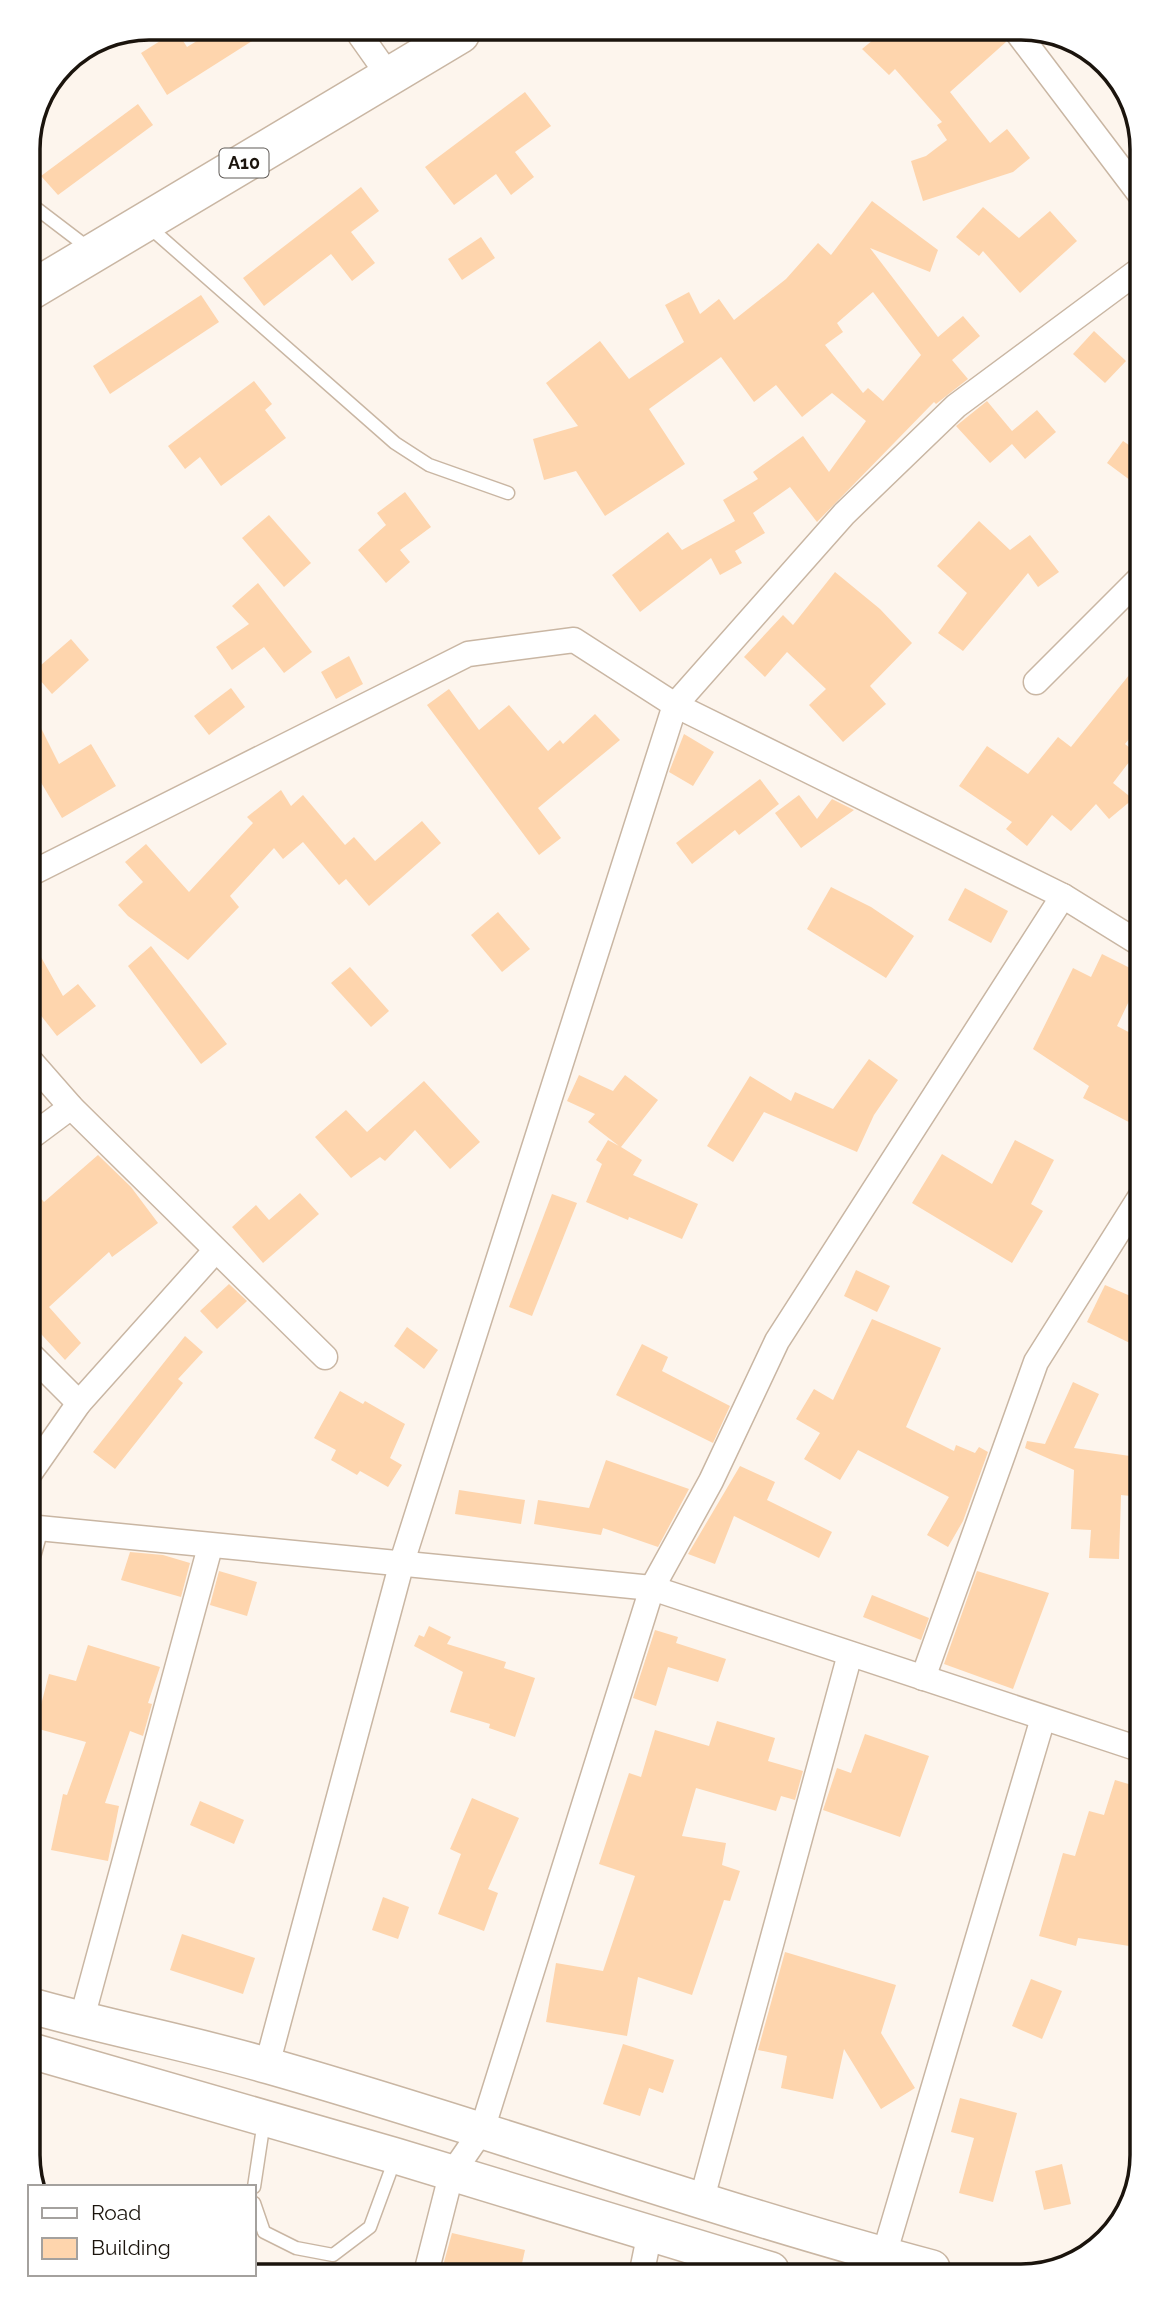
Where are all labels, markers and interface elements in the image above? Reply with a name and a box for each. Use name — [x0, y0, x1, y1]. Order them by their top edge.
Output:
road number: A10 — [219, 148, 268, 178]
legend — [28, 2185, 256, 2276]
text: Road — [91, 2200, 141, 2225]
text: Building — [91, 2235, 171, 2260]

